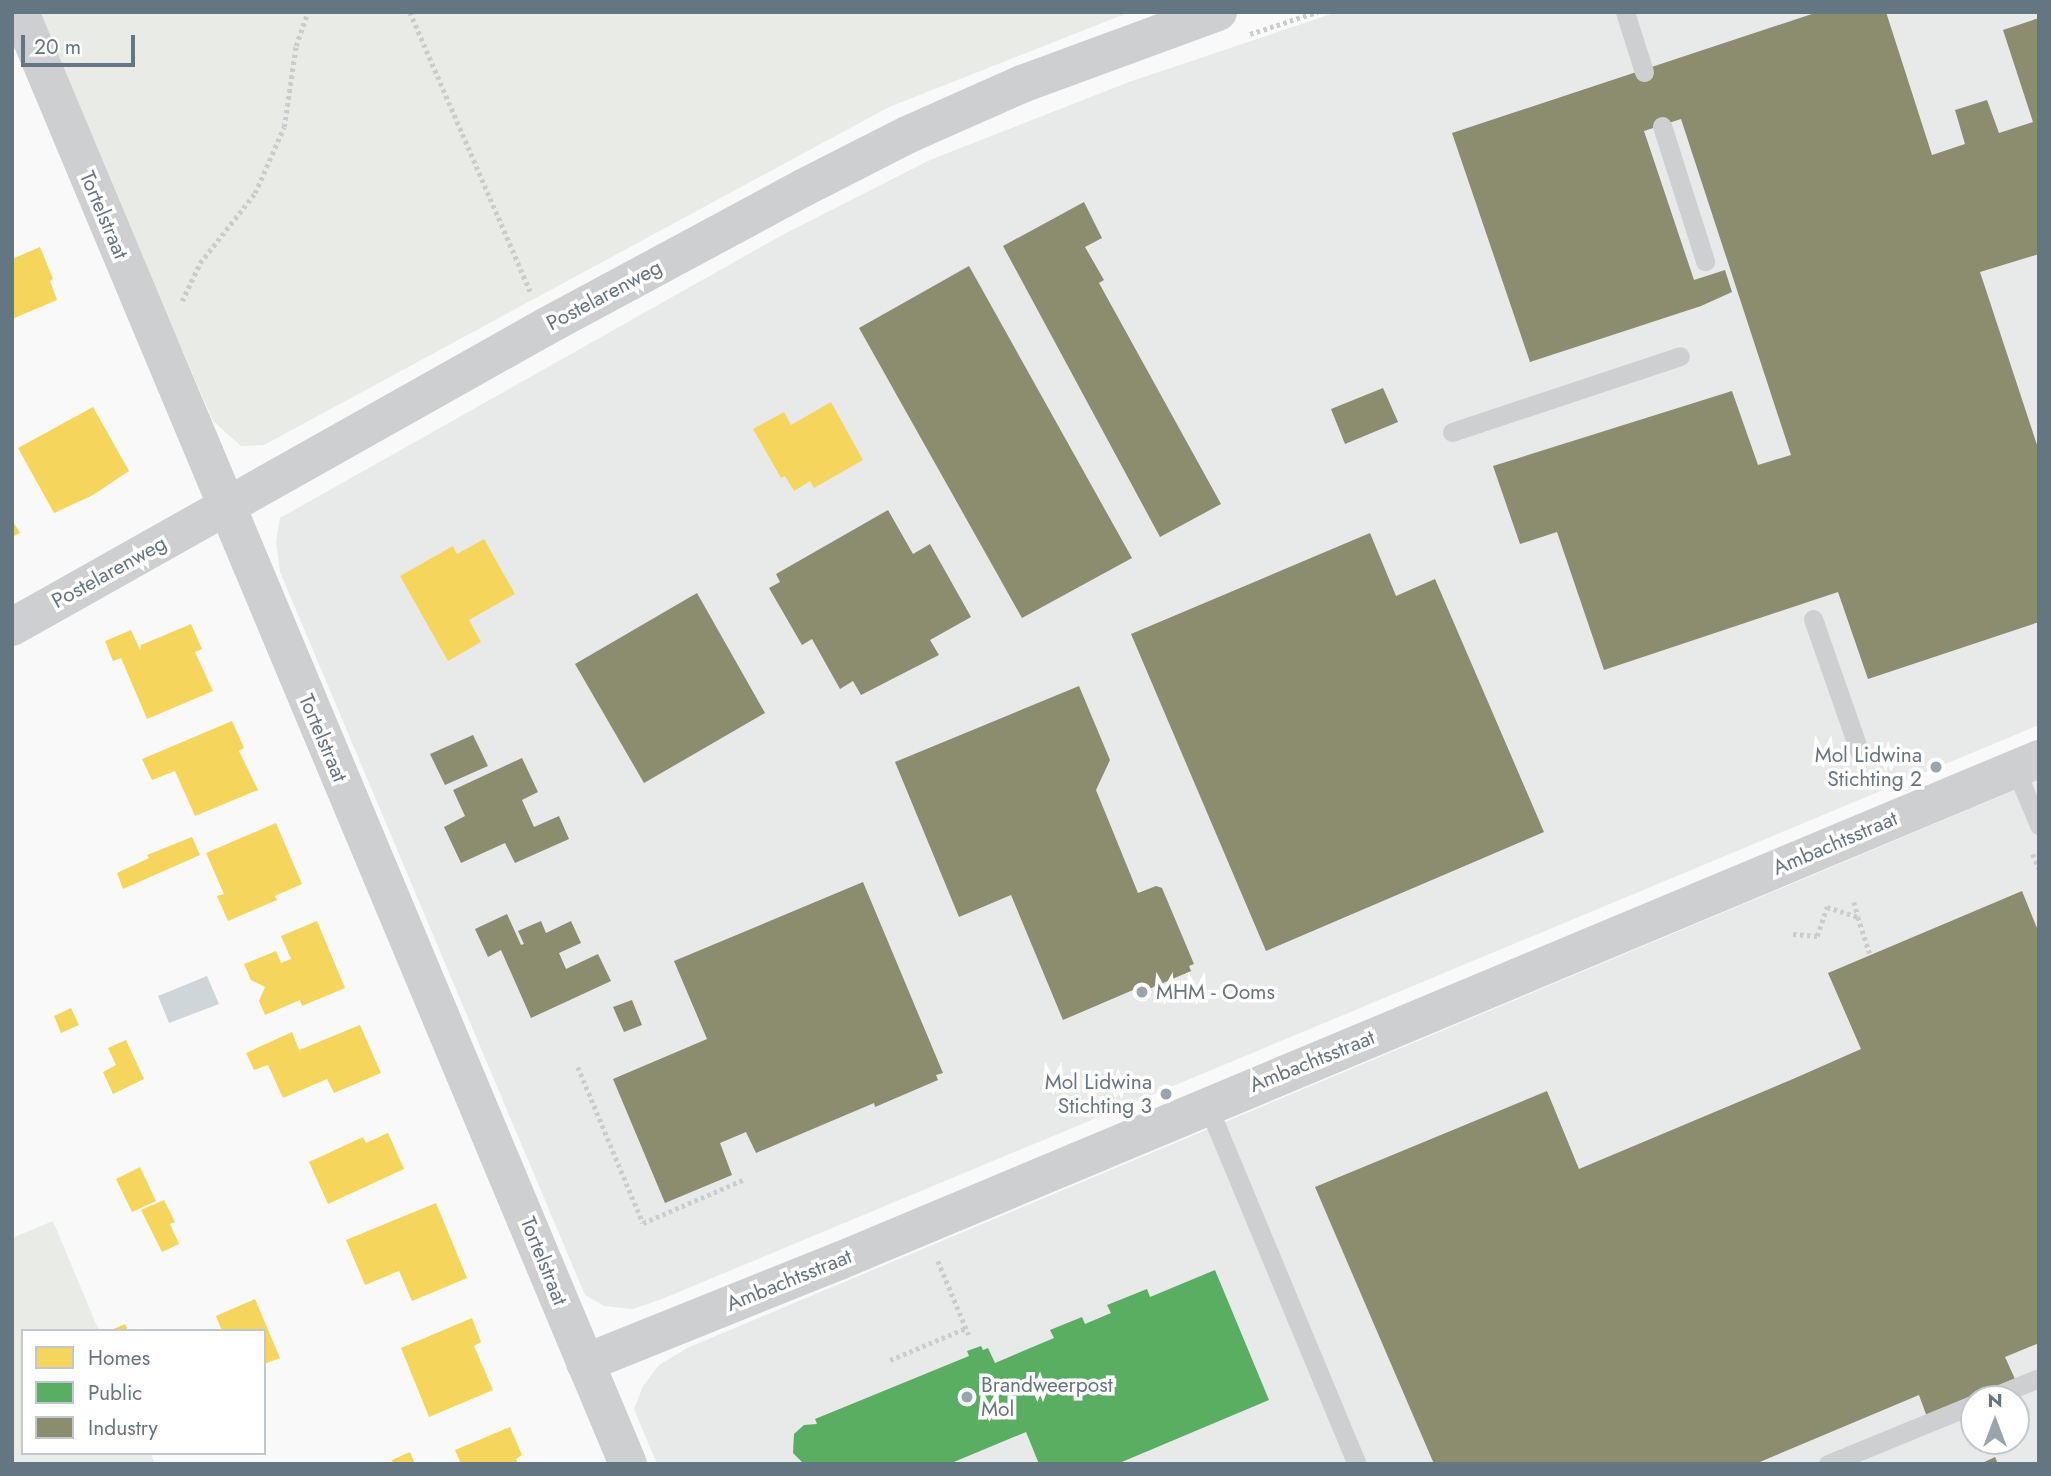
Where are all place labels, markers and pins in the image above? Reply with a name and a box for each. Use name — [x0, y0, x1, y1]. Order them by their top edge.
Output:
place label: Mol Lidwina Stichting 2 — [1815, 742, 1922, 792]
marker: Mol Lidwina Stichting 2 — [1928, 759, 1944, 775]
place label: MHM - Ooms — [1156, 979, 1275, 1005]
marker: MHM - Ooms — [1134, 984, 1150, 1000]
place label: Mol Lidwina Stichting 3 — [1045, 1069, 1152, 1119]
marker: Mol Lidwina Stichting 3 — [1158, 1086, 1174, 1102]
place label: Brandweerpost Mol — [981, 1372, 1113, 1422]
marker: Brandweerpost Mol — [959, 1389, 975, 1405]

